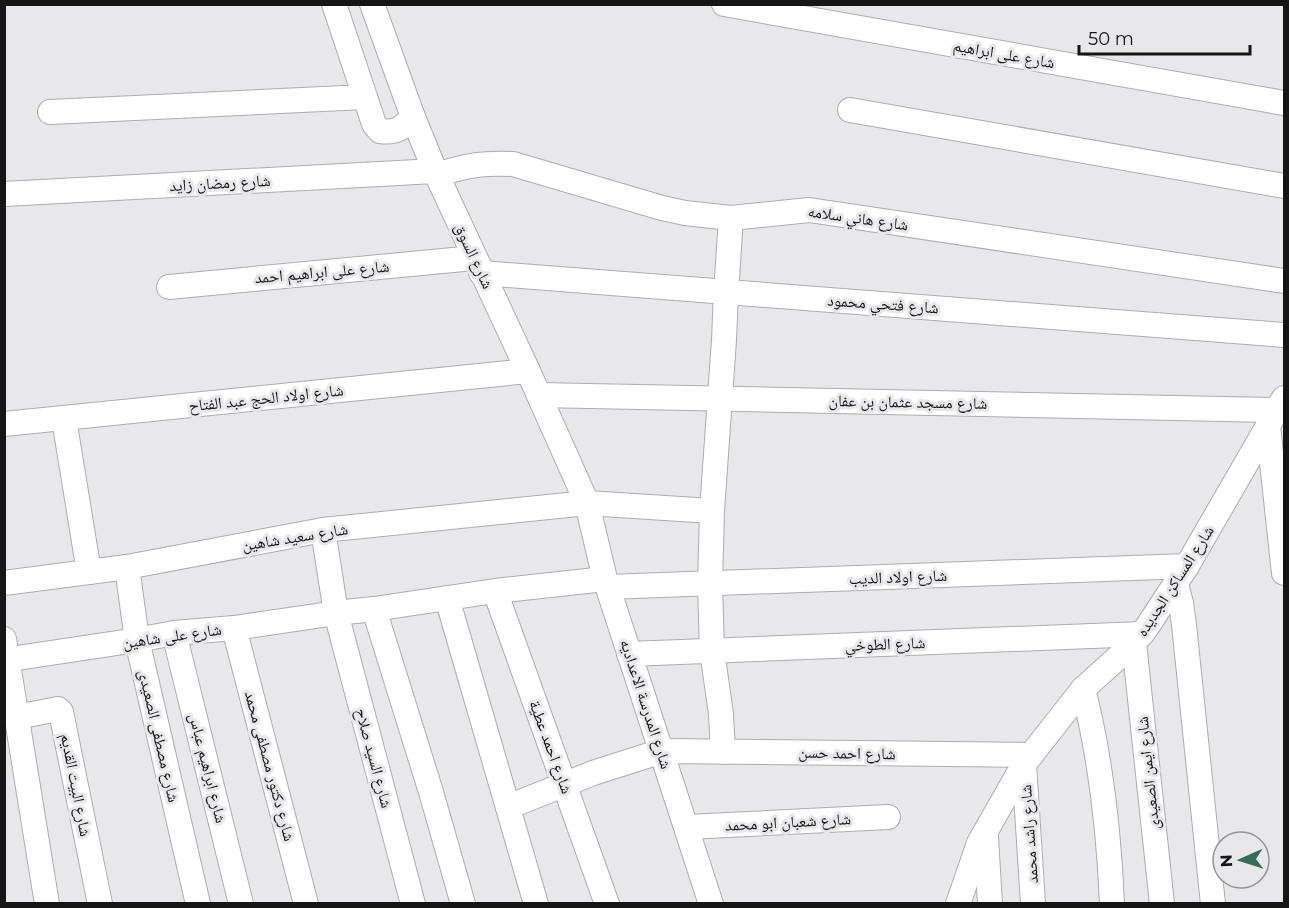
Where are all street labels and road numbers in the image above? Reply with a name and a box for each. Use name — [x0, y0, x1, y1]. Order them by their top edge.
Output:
street label: شارع على ابراهيم — [952, 36, 1056, 73]
street label: شارع رمضان زايد — [169, 171, 271, 196]
street label: شارع هاني سلامه — [806, 202, 909, 237]
street label: شارع السوق — [450, 220, 497, 292]
street label: شارع على ابراهيم احمد — [254, 257, 390, 288]
street label: شارع فتحي محمود — [826, 291, 939, 320]
street label: شارع اولاد الحج عبد الفتاح — [188, 380, 344, 417]
street label: شارع مسجد عثمان بن عفان — [828, 391, 987, 414]
street label: شارع سعيد شاهين — [241, 519, 350, 556]
street label: شارع المساكن الجديده — [1132, 522, 1219, 641]
street label: شارع اولاد الديب — [849, 566, 948, 589]
street label: شارع على شاهين — [121, 620, 223, 653]
street label: شارع الطوخي — [844, 633, 926, 658]
street label: شارع المدرسة الاعداديه — [615, 637, 676, 771]
street label: شارع مصطفى الصعيدى — [134, 668, 183, 804]
street label: شارع دكتور مصطفى محمد — [240, 689, 299, 843]
street label: شارع احمد عطية — [524, 698, 577, 797]
street label: شارع السيد صلاح — [351, 706, 396, 810]
street label: شارع ابراهيم عباس — [184, 711, 231, 825]
street label: شارع ايمن الصعيدى — [1133, 715, 1164, 830]
street label: شارع البيت القديم — [56, 732, 95, 838]
street label: شارع احمد حسن — [798, 743, 896, 764]
street label: شارع راشد محمد — [1016, 784, 1043, 884]
street label: شارع شعبان ابو محمد — [725, 809, 852, 836]

